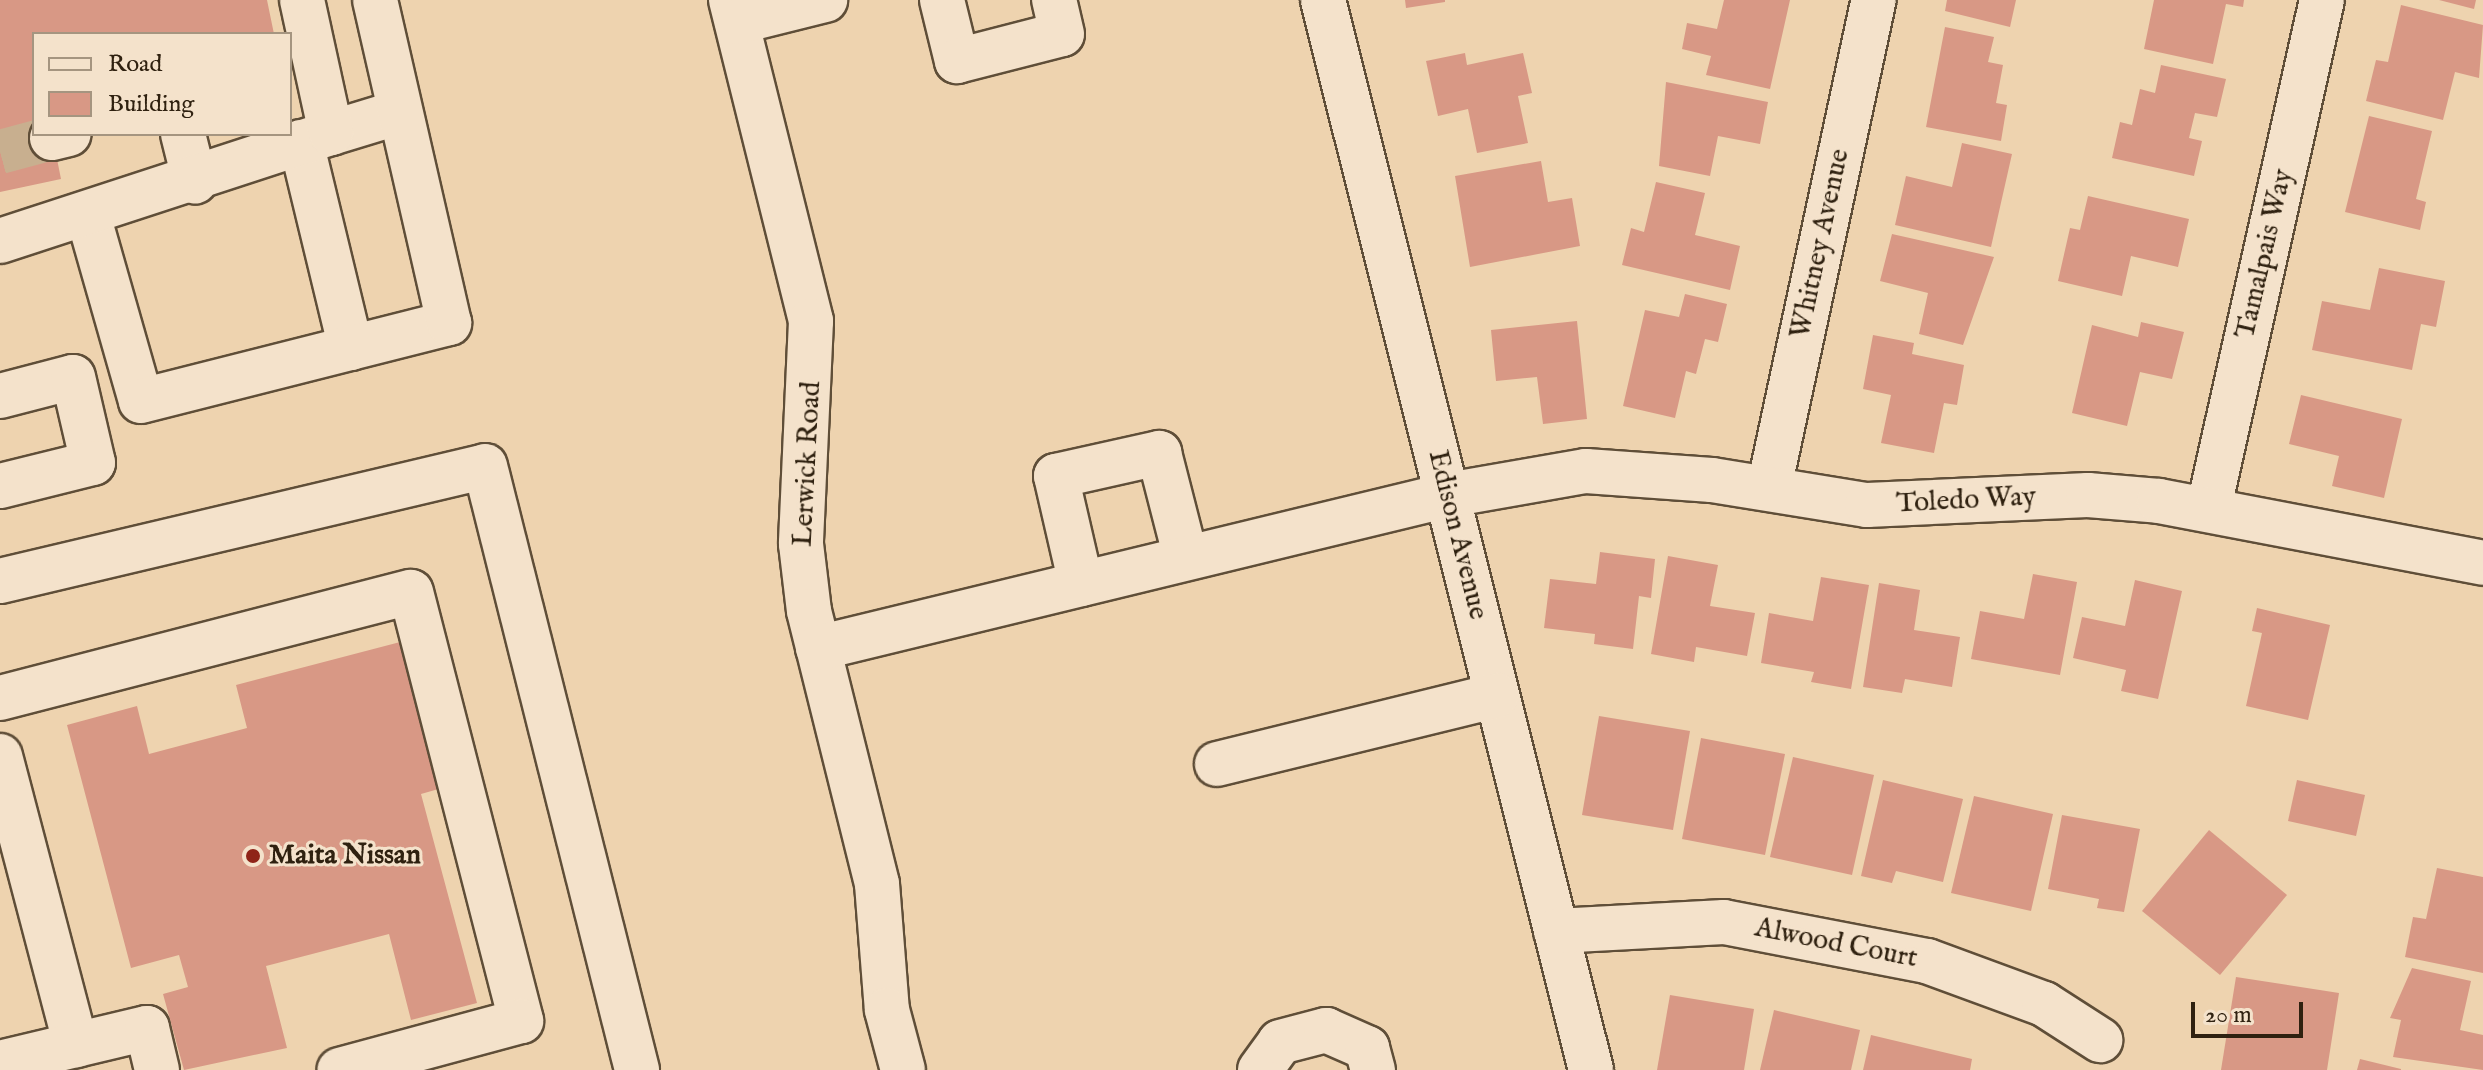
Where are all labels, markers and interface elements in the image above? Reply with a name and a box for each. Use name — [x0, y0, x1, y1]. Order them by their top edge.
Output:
legend — [32, 32, 292, 136]
text: Road — [108, 49, 162, 80]
text: Building — [108, 89, 194, 120]
street label: Whitney Avenue — [1784, 146, 1858, 342]
street label: Tamalpais Way — [2229, 166, 2301, 342]
street label: Lerwick Road — [787, 381, 829, 547]
street label: Edison Avenue — [1420, 447, 1494, 623]
street label: Toledo Way — [1895, 481, 2037, 521]
place label: Maita Nissan — [269, 839, 421, 873]
marker: Maita Nissan — [244, 847, 262, 865]
street label: Alwood Court — [1752, 912, 1920, 976]
scale bar — [2195, 986, 2307, 1036]
text: 20 m — [2205, 1000, 2252, 1031]

